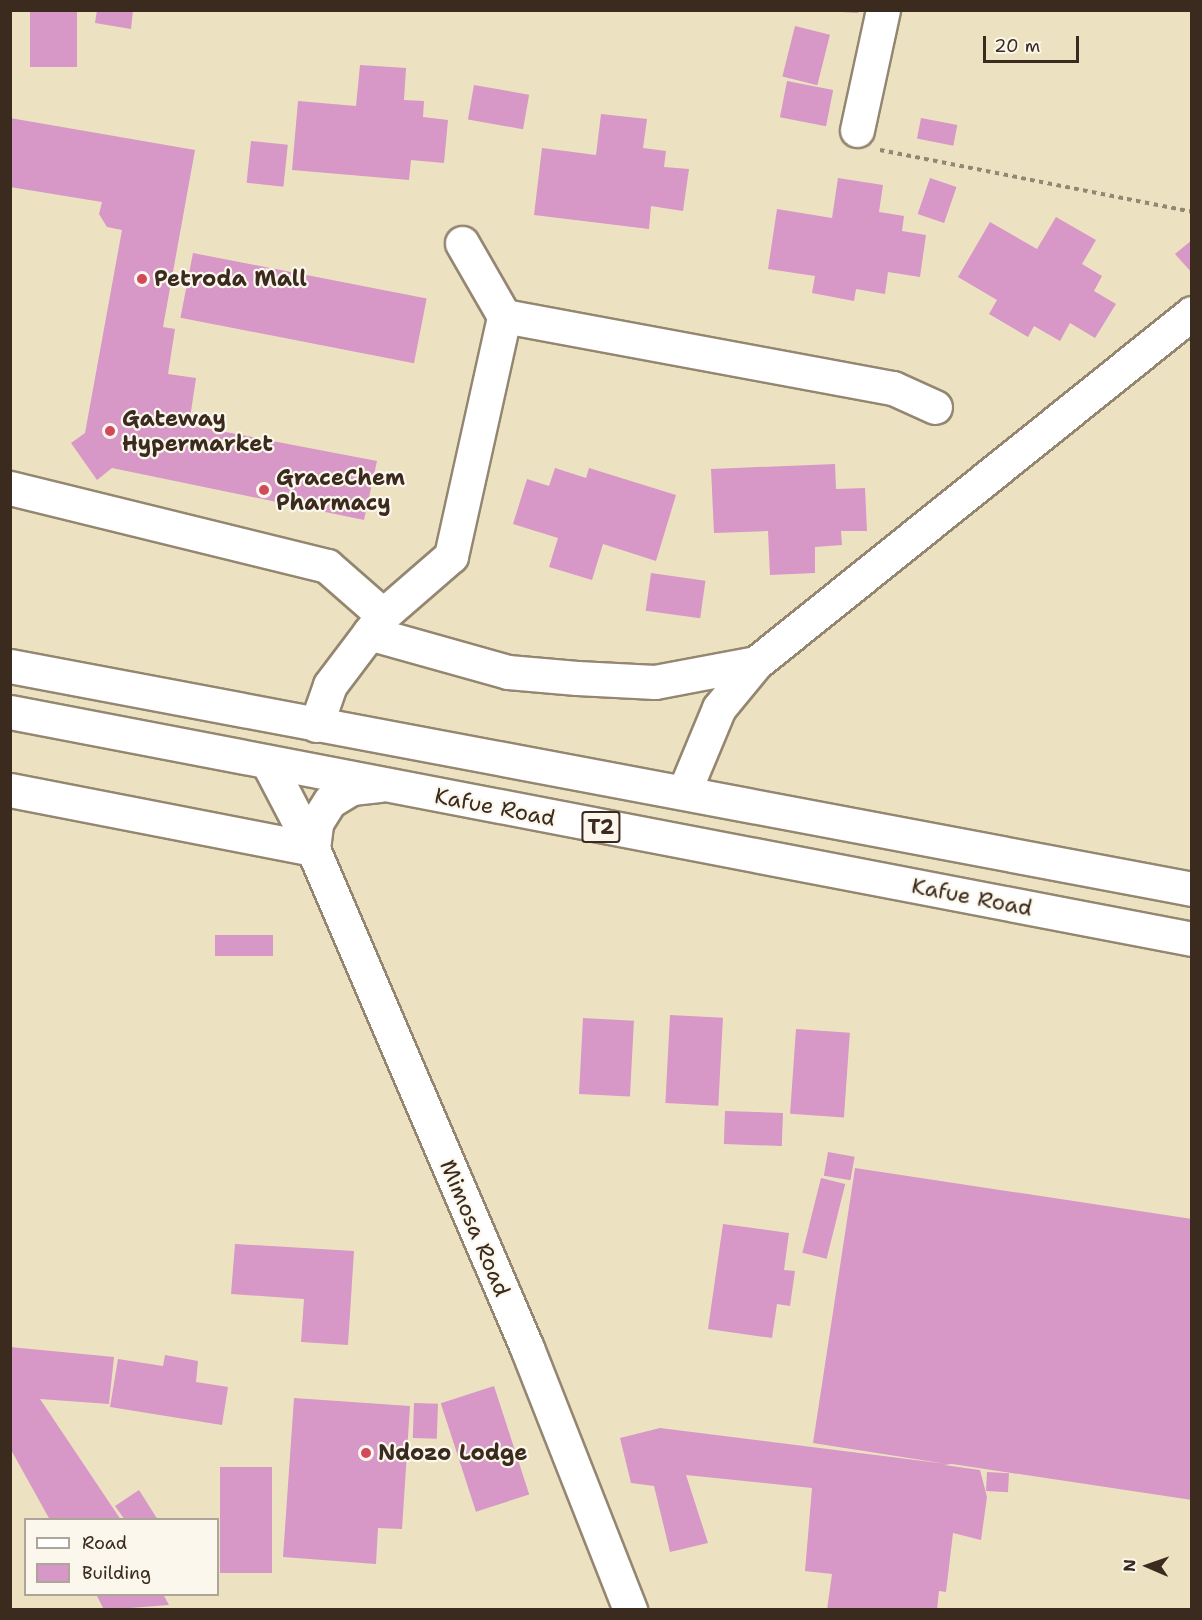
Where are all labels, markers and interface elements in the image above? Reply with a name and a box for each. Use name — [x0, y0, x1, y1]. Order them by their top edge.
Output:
scale bar — [986, 24, 1082, 62]
text: 20 m — [994, 34, 1040, 58]
place label: Petroda Mall — [154, 266, 307, 292]
marker: Petroda Mall — [135, 272, 149, 286]
place label: Gateway Hypermarket — [122, 405, 273, 457]
marker: Gateway Hypermarket — [103, 424, 117, 438]
place label: GraceChem Pharmacy — [276, 464, 405, 516]
marker: GraceChem Pharmacy — [257, 483, 271, 497]
street label: Kafue Road — [432, 782, 558, 832]
road number: T2 — [580, 809, 622, 845]
street label: Kafue Road — [909, 872, 1035, 922]
street label: Mimosa Road — [434, 1156, 516, 1300]
place label: Ndozo Lodge — [378, 1440, 527, 1466]
marker: Ndozo Lodge — [359, 1446, 373, 1460]
legend — [24, 1518, 219, 1596]
text: Road — [82, 1531, 127, 1555]
north arrow — [1118, 1536, 1178, 1596]
text: N — [1119, 1559, 1140, 1572]
text: Building — [82, 1561, 151, 1585]

